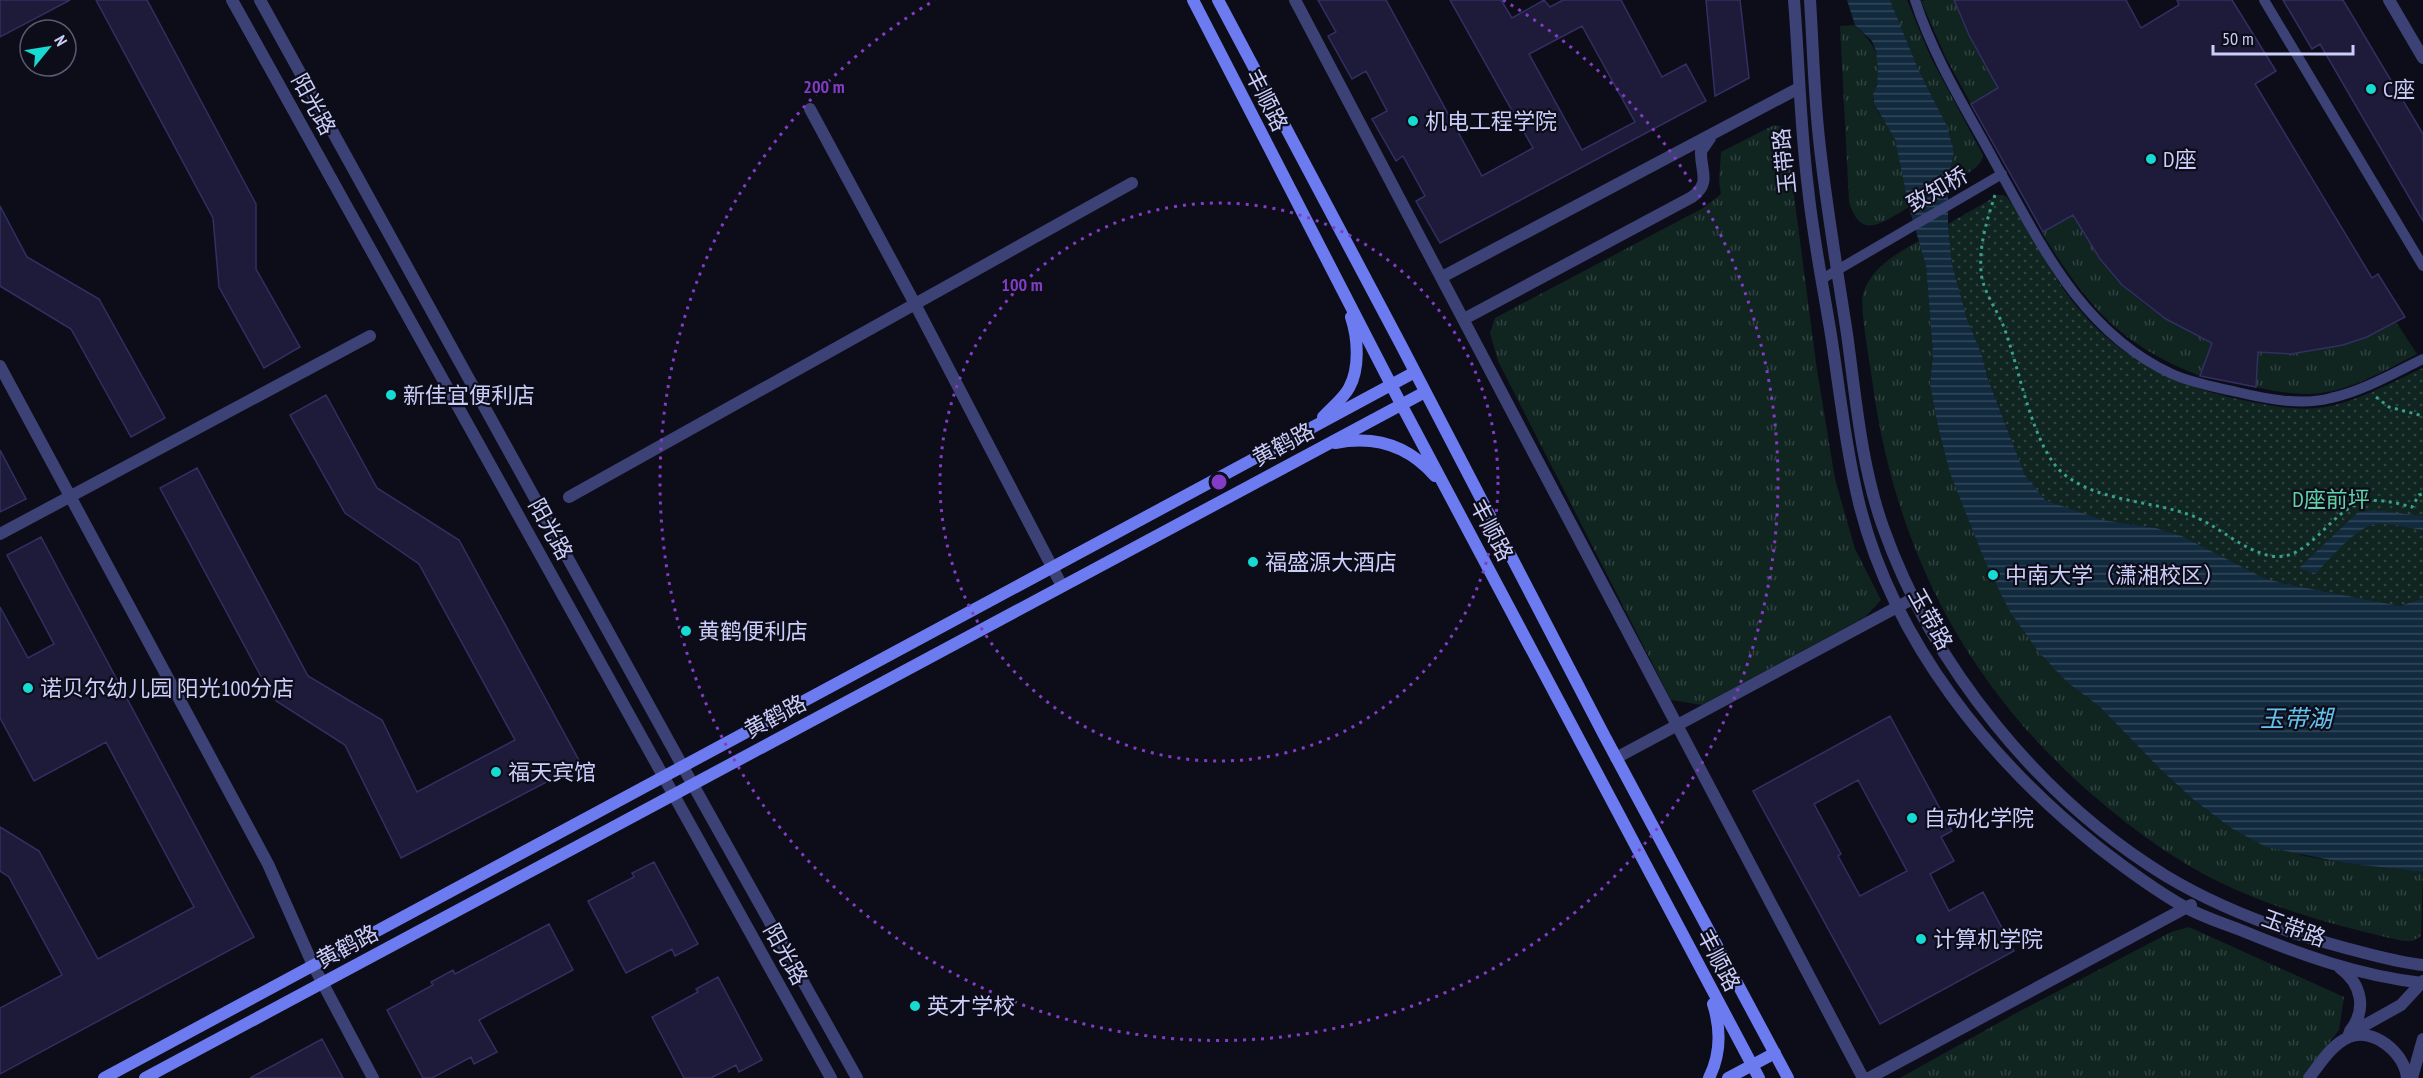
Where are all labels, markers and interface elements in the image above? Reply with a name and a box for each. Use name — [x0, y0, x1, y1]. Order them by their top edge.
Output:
north arrow — [18, 18, 78, 78]
scale bar — [2213, 18, 2352, 56]
text: 50 m — [2222, 27, 2254, 50]
text: N — [50, 32, 72, 49]
street label: 丰顺路 — [1240, 64, 1294, 136]
street label: 阳光路 — [286, 68, 342, 140]
text: 200 m — [803, 75, 845, 98]
place label: C座 — [2383, 75, 2415, 103]
marker: C座 — [2364, 82, 2378, 96]
place label: 机电工程学院 — [1425, 107, 1557, 135]
marker: 机电工程学院 — [1406, 114, 1420, 128]
street label: 玉带路 — [1767, 127, 1801, 195]
place label: D座 — [2163, 145, 2197, 173]
marker: D座 — [2144, 152, 2158, 166]
street label: 致知桥 — [1901, 160, 1973, 218]
text: 100 m — [1001, 273, 1043, 296]
place label: 新佳宜便利店 — [403, 381, 535, 409]
marker: 新佳宜便利店 — [384, 388, 398, 402]
street label: 黄鹤路 — [1247, 416, 1319, 472]
centre of rings — [1209, 472, 1229, 492]
park label: D座前坪 — [2292, 485, 2370, 513]
street label: 阳光路 — [523, 493, 579, 565]
street label: 丰顺路 — [1464, 494, 1520, 566]
place label: 福盛源大酒店 — [1265, 548, 1397, 576]
marker: 福盛源大酒店 — [1246, 555, 1260, 569]
place label: 中南大学（潇湘校区） — [2005, 561, 2225, 589]
marker: 中南大学（潇湘校区） — [1986, 568, 2000, 582]
street label: 玉带路 — [1903, 583, 1959, 655]
place label: 黄鹤便利店 — [698, 617, 808, 645]
marker: 黄鹤便利店 — [679, 624, 693, 638]
place label: 诺贝尔幼儿园 阳光100分店 — [40, 674, 294, 702]
marker: 诺贝尔幼儿园 阳光100分店 — [21, 681, 35, 695]
street label: 黄鹤路 — [739, 688, 811, 744]
water label: 玉带湖 — [2260, 703, 2336, 734]
place label: 福天宾馆 — [508, 758, 596, 786]
marker: 福天宾馆 — [489, 765, 503, 779]
place label: 自动化学院 — [1924, 804, 2034, 832]
marker: 自动化学院 — [1905, 811, 1919, 825]
street label: 玉带路 — [2258, 904, 2330, 952]
street label: 黄鹤路 — [311, 918, 383, 974]
street label: 阳光路 — [758, 918, 814, 990]
street label: 丰顺路 — [1691, 924, 1747, 996]
place label: 计算机学院 — [1933, 925, 2043, 953]
marker: 计算机学院 — [1914, 932, 1928, 946]
place label: 英才学校 — [927, 992, 1015, 1020]
marker: 英才学校 — [908, 999, 922, 1013]

